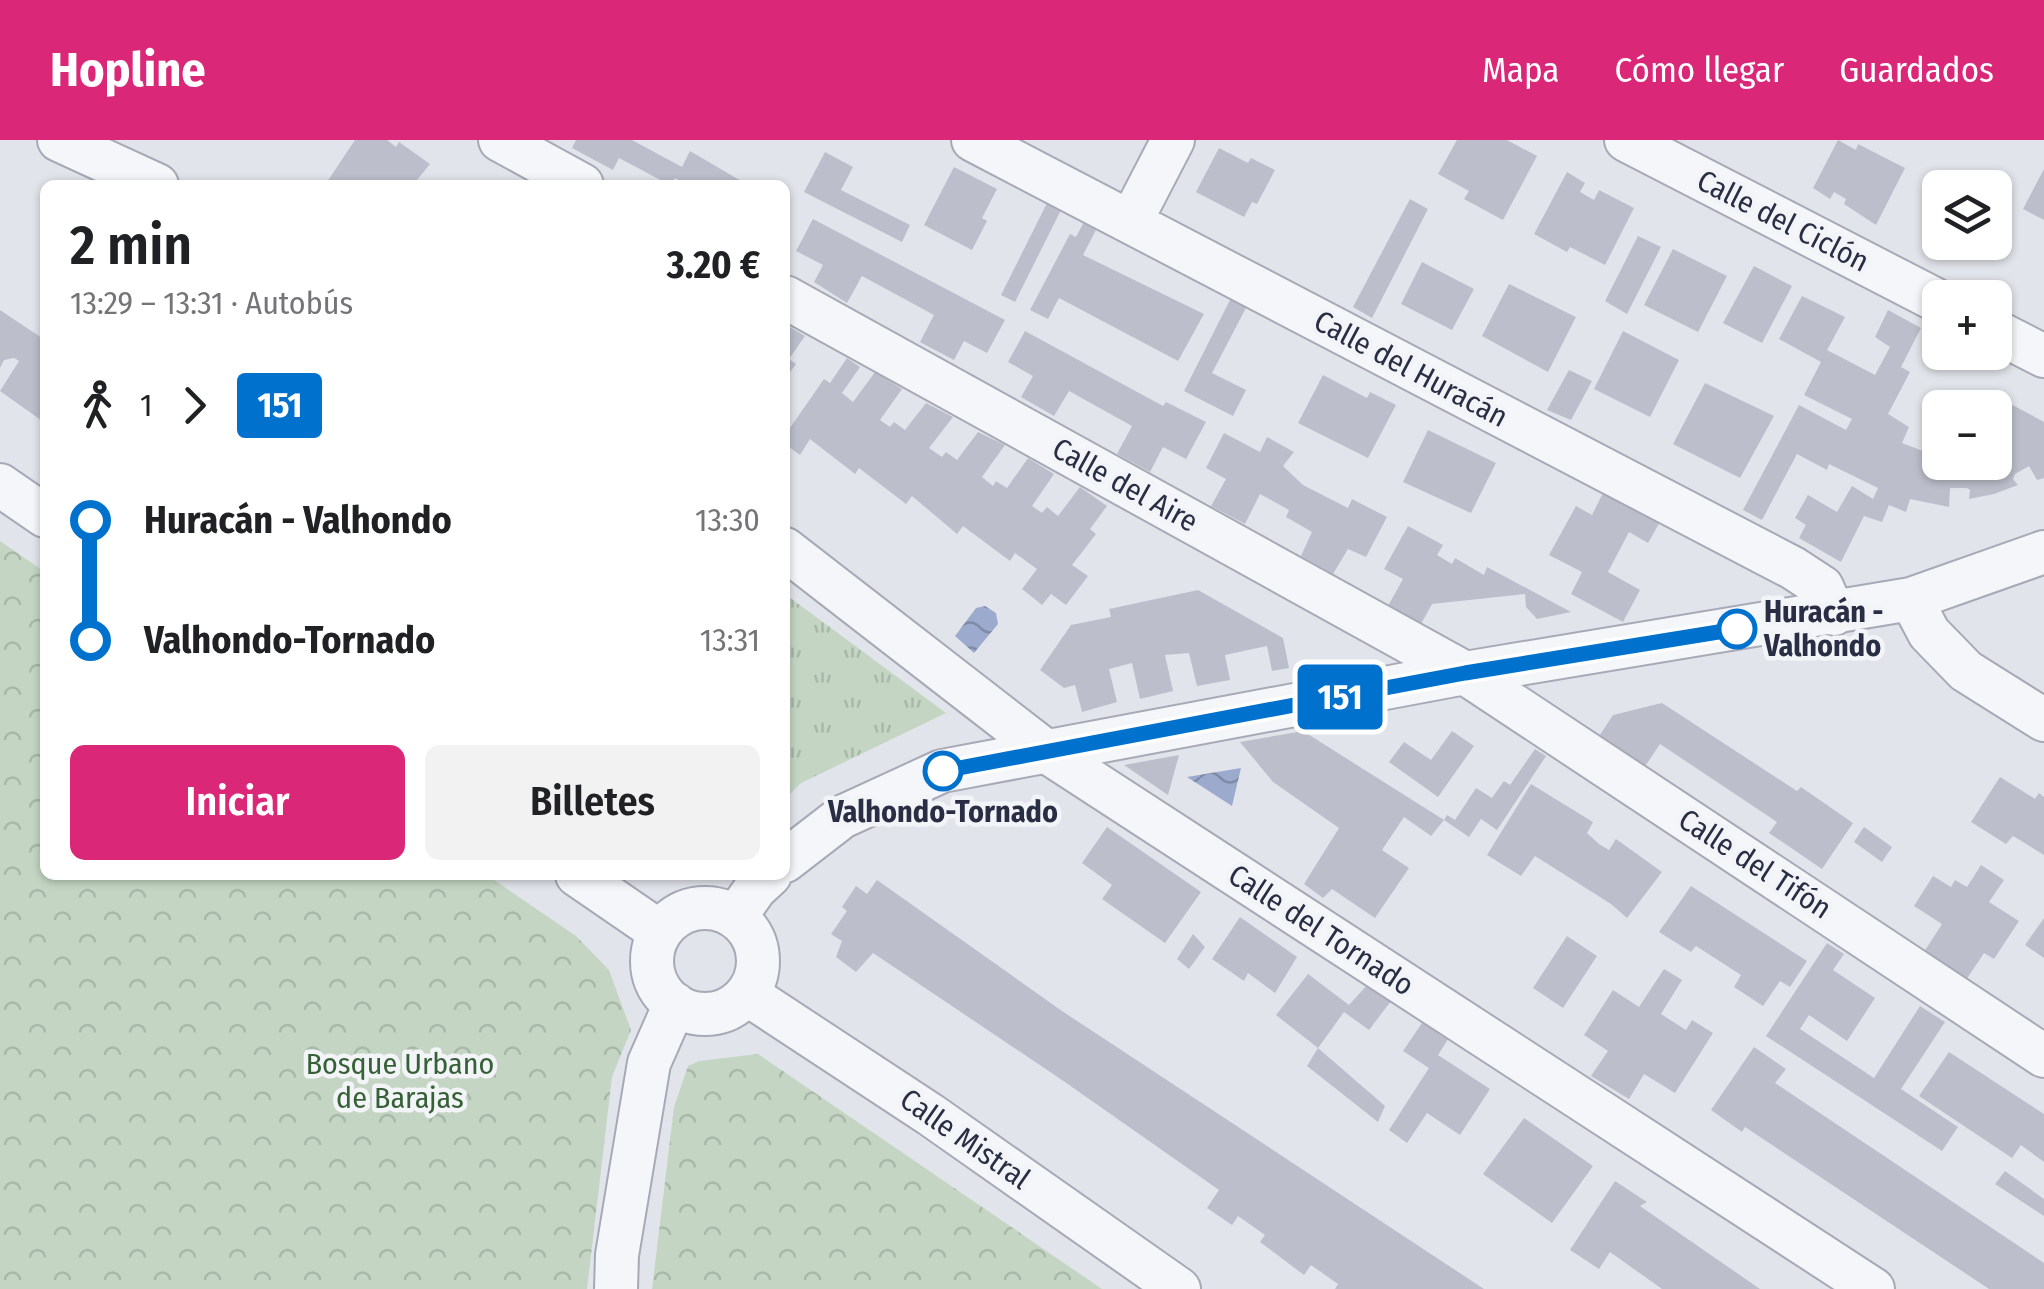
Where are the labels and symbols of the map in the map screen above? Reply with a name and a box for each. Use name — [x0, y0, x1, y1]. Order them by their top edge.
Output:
street label: Calle del Ciclón — [1691, 162, 1875, 280]
street label: Calle del Huracán — [1308, 303, 1514, 435]
street label: Calle del Aire — [1046, 430, 1204, 540]
place label: Huracán - Valhondo — [1763, 594, 1884, 664]
marker: Huracán - Valhondo — [1718, 610, 1756, 648]
line badge: 151 — [1282, 664, 1398, 730]
marker: Valhondo-Tornado — [924, 752, 962, 790]
place label: Valhondo-Tornado — [827, 794, 1058, 830]
street label: Calle del Tifón — [1672, 801, 1838, 927]
street label: Calle del Tornado — [1222, 857, 1420, 1003]
park label: Bosque Urbano de Barajas — [306, 1046, 494, 1116]
street label: Calle Mistral — [893, 1081, 1037, 1197]

